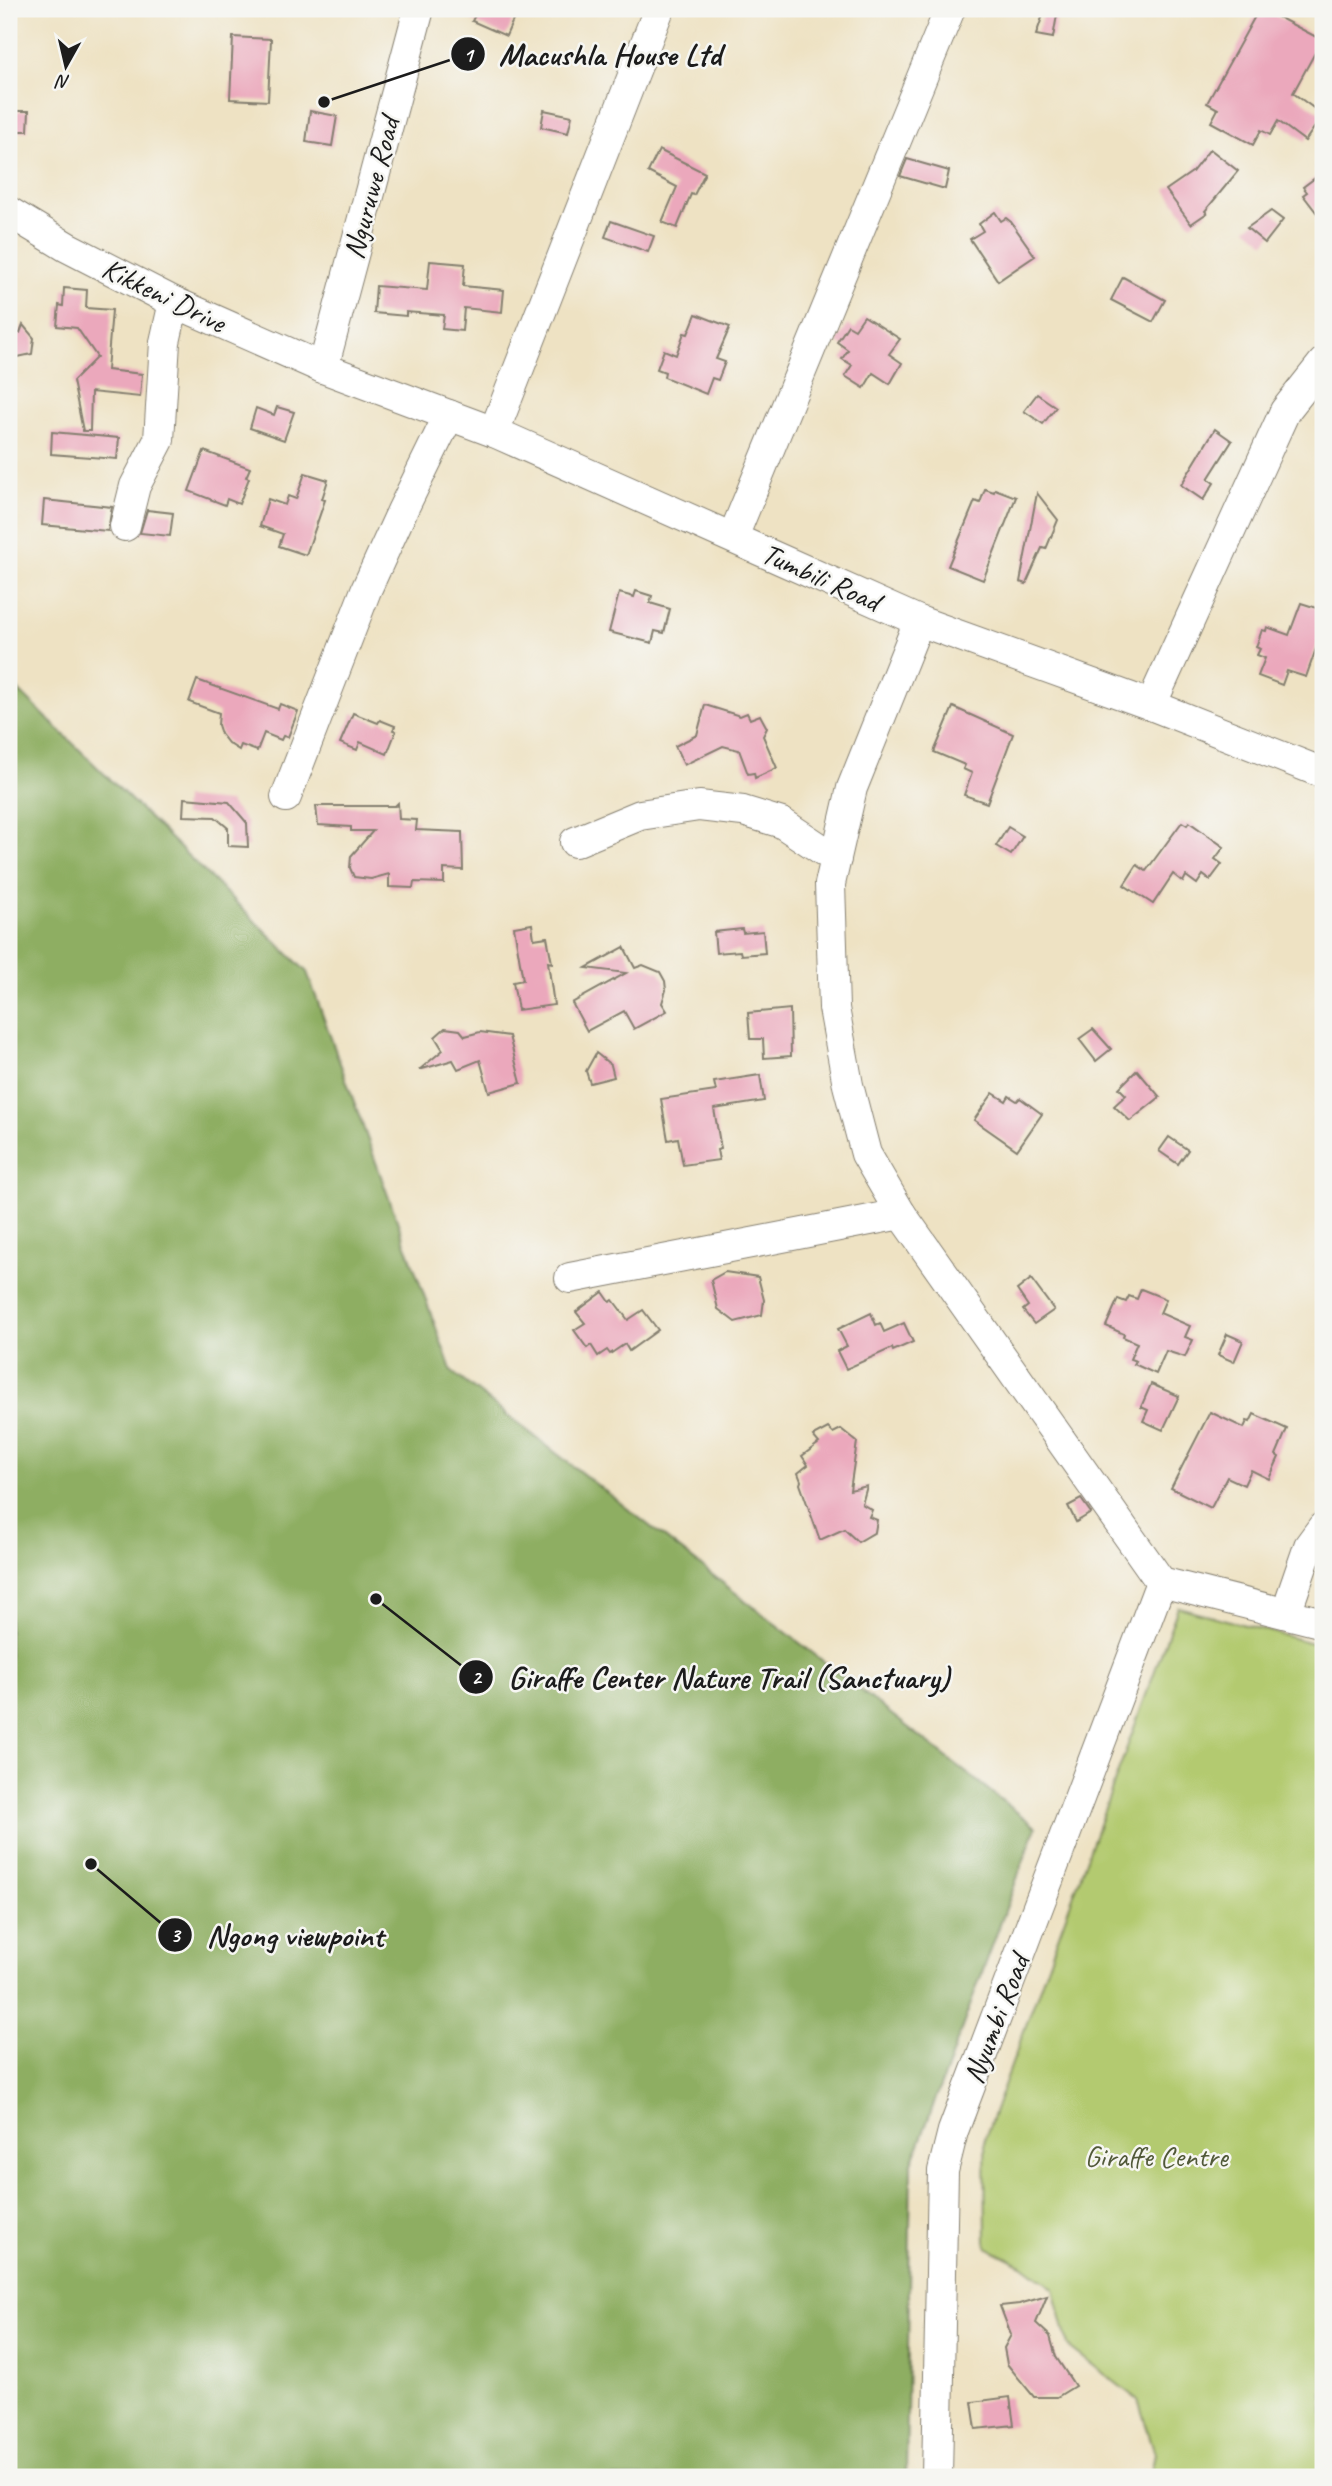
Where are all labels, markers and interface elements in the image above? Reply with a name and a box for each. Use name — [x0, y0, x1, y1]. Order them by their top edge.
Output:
callout: Macushla House Ltd — [450, 28, 735, 81]
north arrow — [32, 32, 102, 102]
text: Macushla House Ltd — [499, 34, 726, 75]
text: 1 — [463, 42, 475, 68]
text: N — [53, 69, 71, 95]
street label: Nguruwe Road — [334, 109, 409, 263]
street label: Kikkeni Drive — [96, 249, 234, 342]
street label: Tumbili Road — [756, 534, 890, 622]
callout: Giraffe Center Nature Trail (Sanctuary) — [459, 1650, 964, 1703]
text: Giraffe Center Nature Trail (Sanctuary) — [508, 1657, 952, 1698]
text: 2 — [471, 1664, 483, 1690]
callout: Ngong viewpoint — [157, 1908, 397, 1961]
text: Ngong viewpoint — [207, 1915, 387, 1956]
text: 3 — [170, 1922, 182, 1948]
street label: Nyumbi Road — [954, 1945, 1039, 2089]
park label: Giraffe Centre — [1084, 2137, 1230, 2175]

